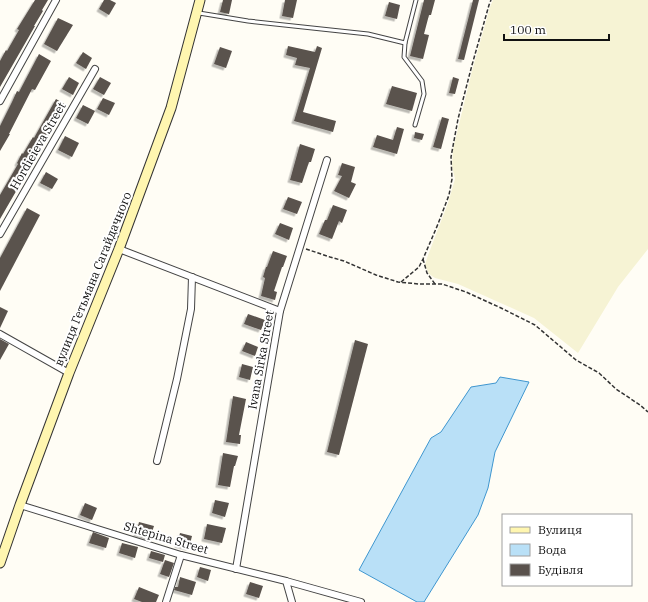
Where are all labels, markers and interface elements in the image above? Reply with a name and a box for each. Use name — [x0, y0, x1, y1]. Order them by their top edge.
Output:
scale bar — [504, 16, 609, 42]
text: 100 m — [510, 22, 546, 37]
street label: Hordieieva Street — [6, 99, 69, 192]
street label: вулиця Гетьмана Сагайдачного — [51, 189, 134, 368]
street label: Ivana Sirka Street — [244, 309, 277, 411]
legend — [502, 514, 632, 586]
street label: Shtepina Street — [122, 518, 210, 557]
text: Вулиця — [538, 522, 582, 537]
text: Вода — [538, 542, 567, 557]
text: Будівля — [538, 562, 583, 577]

